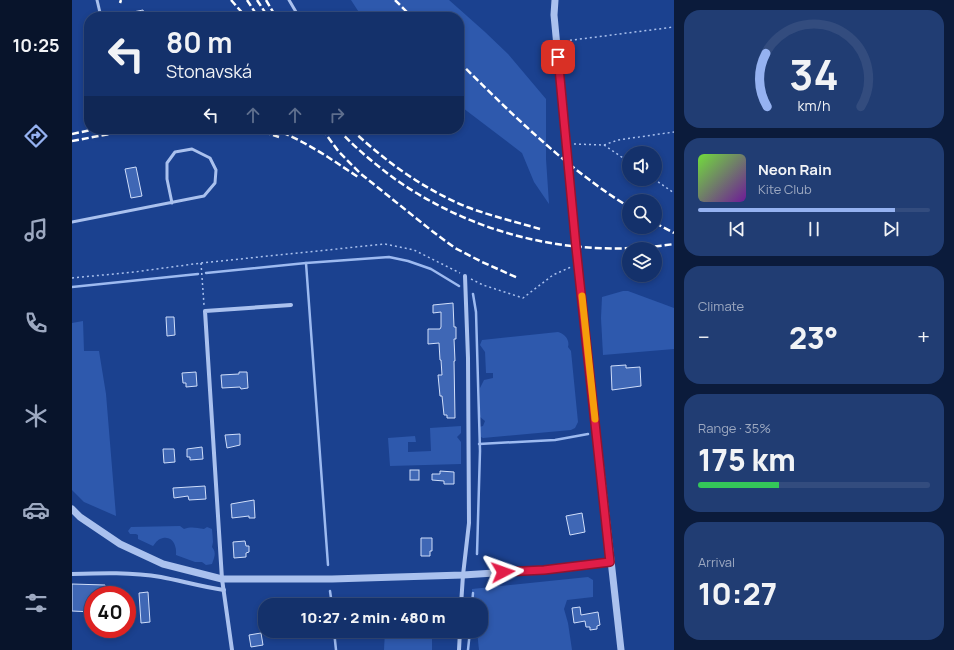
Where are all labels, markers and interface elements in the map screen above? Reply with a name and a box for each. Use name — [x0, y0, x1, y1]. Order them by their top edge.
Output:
text: 80 m — [166, 23, 232, 61]
icon: left — [100, 28, 152, 80]
text: 10:25 — [12, 33, 60, 57]
pin — [541, 40, 575, 74]
icon: arrive — [547, 46, 569, 68]
text: 34 — [789, 46, 839, 102]
text: Stonavská — [166, 59, 252, 83]
text: km/h — [797, 96, 831, 115]
icon: left — [200, 104, 222, 126]
icon: ahead — [242, 104, 264, 126]
icon: ahead — [284, 104, 306, 126]
icon: right — [326, 104, 348, 126]
icon: directions — [22, 122, 50, 150]
map controls — [622, 146, 662, 282]
button: sound — [622, 146, 662, 186]
text: Neon Rain — [758, 159, 832, 180]
text: Kite Club — [758, 180, 812, 198]
button: search — [622, 194, 662, 234]
icon: music — [22, 216, 50, 244]
icon: previous — [726, 218, 748, 240]
icon: pause — [803, 218, 825, 240]
icon: next — [880, 218, 902, 240]
button: layers — [622, 242, 662, 282]
text: Climate — [698, 297, 744, 315]
icon: phone — [22, 309, 50, 337]
text: 23° — [789, 317, 838, 358]
text: − — [698, 322, 710, 352]
text: + — [917, 322, 930, 352]
icon: climate — [22, 402, 50, 430]
text: Range · 35% — [698, 419, 771, 437]
text: 175 km — [698, 439, 796, 480]
icon: car — [22, 496, 50, 524]
position arrow — [482, 551, 524, 593]
text: Arrival — [698, 553, 735, 571]
text: 10:27 — [698, 573, 777, 614]
speed limit sign: 40 — [84, 586, 136, 638]
icon: filters — [22, 589, 50, 617]
text: 10:27 · 2 min · 480 m — [300, 607, 446, 628]

